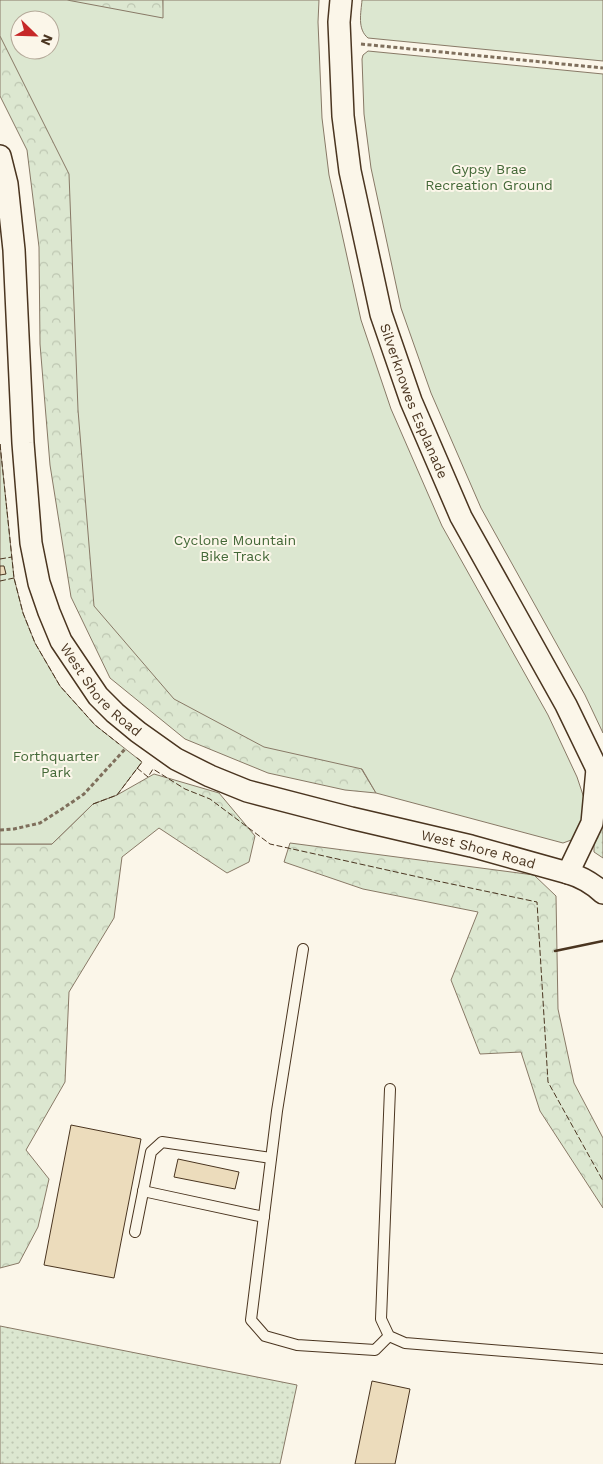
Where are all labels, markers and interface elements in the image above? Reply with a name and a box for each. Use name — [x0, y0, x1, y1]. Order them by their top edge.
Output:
north arrow — [10, 10, 60, 60]
text: N — [38, 32, 56, 48]
park label: Gypsy Brae Recreation Ground — [425, 161, 553, 193]
street label: Silverknowes Esplanade — [377, 321, 451, 481]
park label: Cyclone Mountain Bike Track — [174, 532, 296, 564]
street label: West Shore Road — [57, 640, 145, 739]
park label: Forthquarter Park — [13, 748, 99, 780]
street label: West Shore Road — [420, 827, 538, 872]

